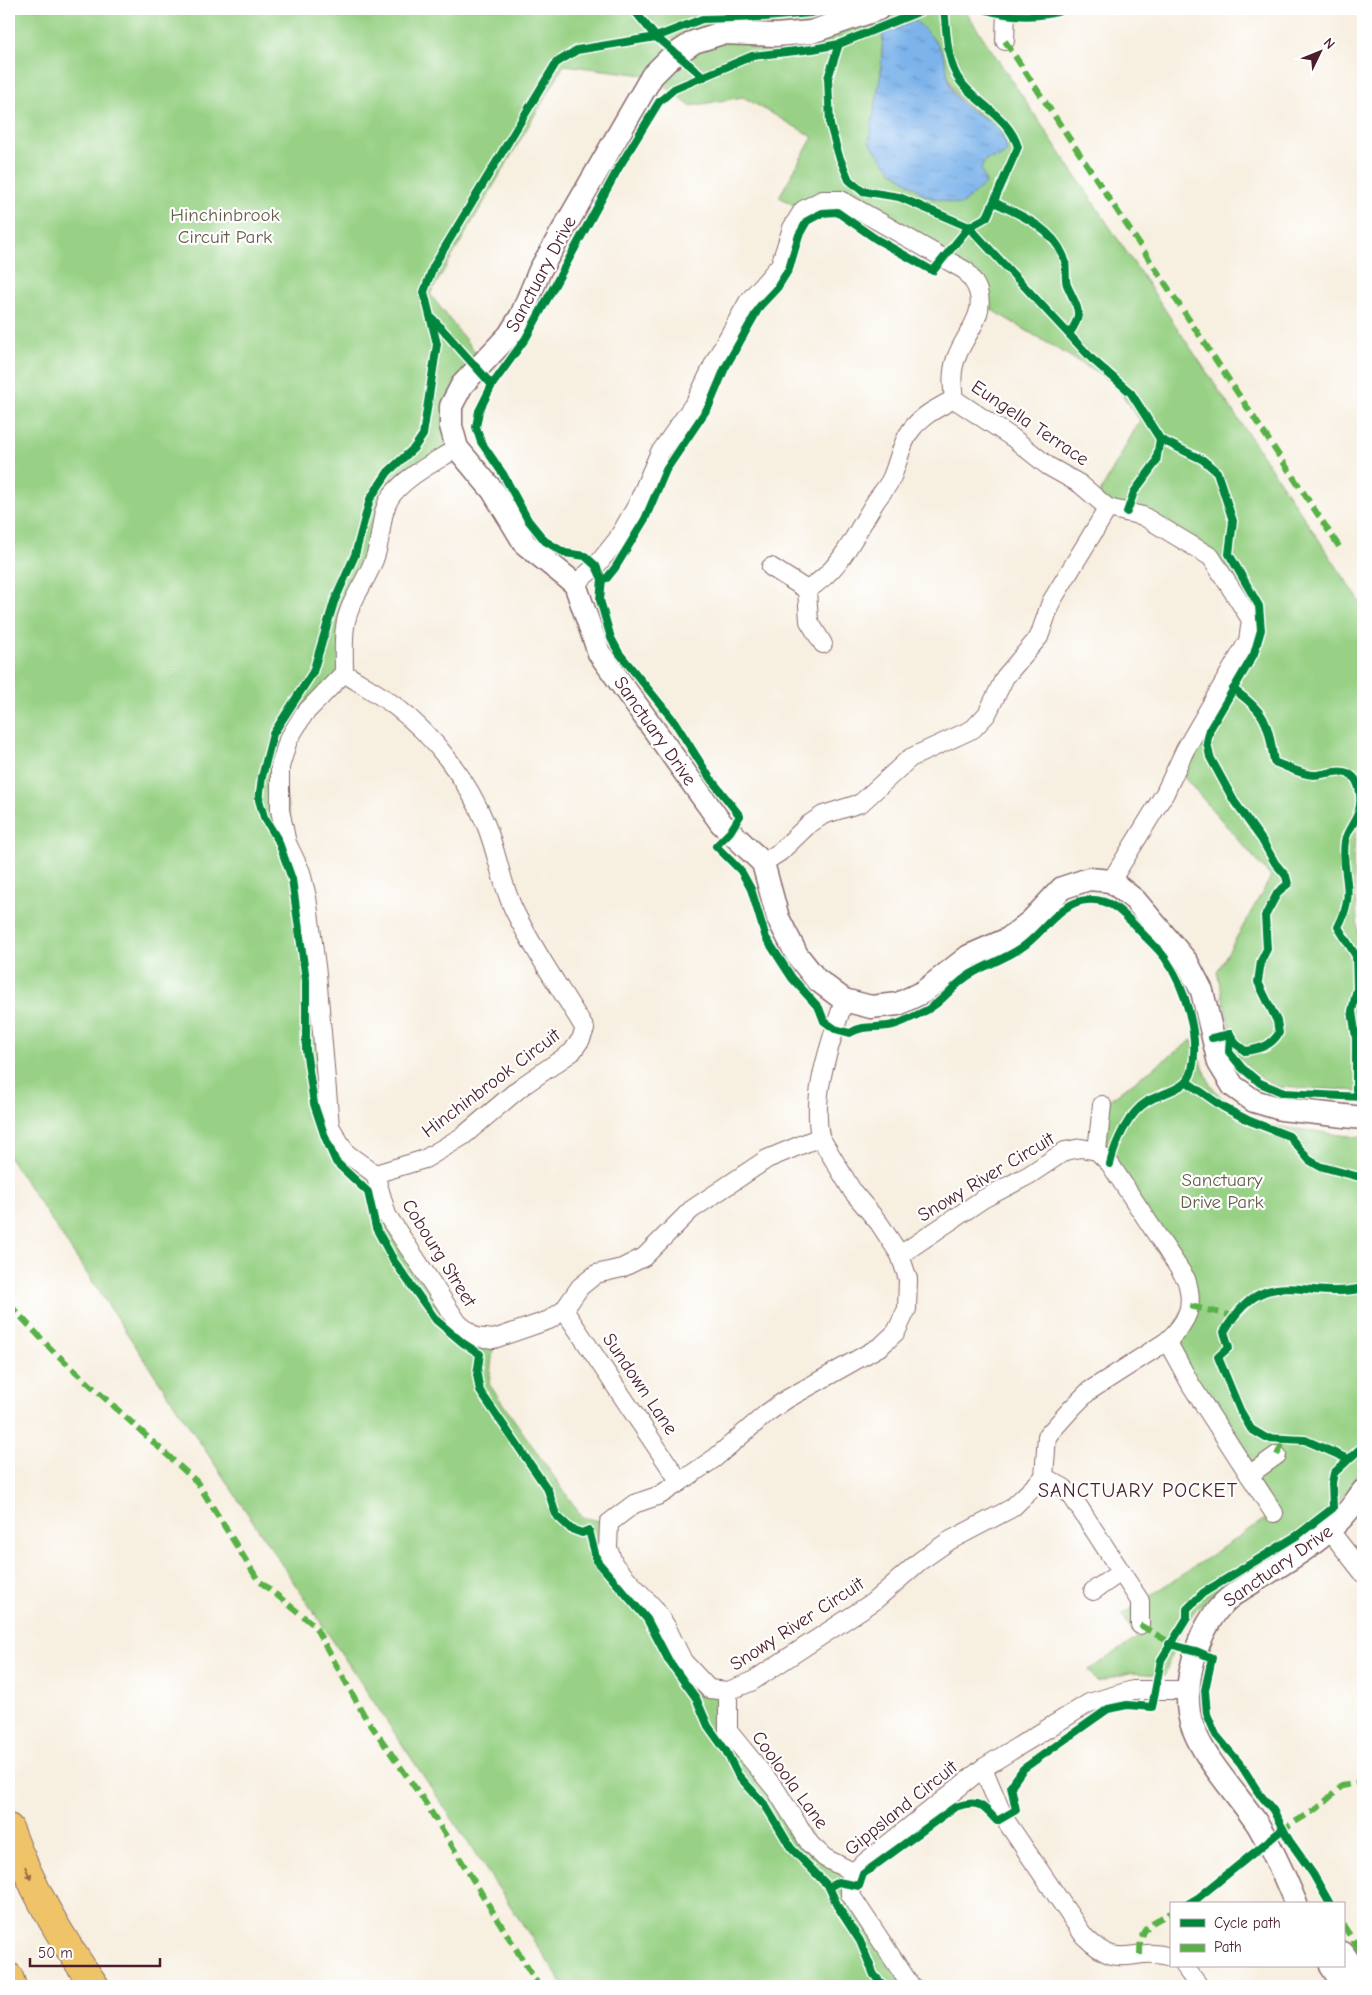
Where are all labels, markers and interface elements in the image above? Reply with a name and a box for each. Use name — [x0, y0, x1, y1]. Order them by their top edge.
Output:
north arrow — [1294, 28, 1344, 78]
text: N — [1320, 34, 1338, 53]
park label: Hinchinbrook Circuit Park — [170, 204, 281, 248]
street label: Sanctuary Drive — [501, 212, 581, 336]
street label: Eungella Terrace — [967, 376, 1093, 470]
street label: Sanctuary Drive — [609, 672, 701, 790]
street label: Hinchinbrook Circuit — [418, 1024, 565, 1142]
street label: Snowy River Circuit — [914, 1127, 1059, 1226]
park label: Sanctuary Drive Park — [1180, 1169, 1265, 1213]
street label: Cobourg Street — [397, 1195, 481, 1311]
street label: Sundown Lane — [598, 1329, 682, 1439]
district label: SANCTUARY POCKET — [1038, 1479, 1238, 1502]
street label: Sanctuary Drive — [1219, 1520, 1337, 1612]
street label: Snowy River Circuit — [726, 1572, 869, 1676]
street label: Cooloola Lane — [747, 1727, 833, 1833]
street label: Gippsland Circuit — [840, 1756, 962, 1860]
one-way arrow — [24, 1866, 32, 1880]
legend — [1170, 1902, 1344, 1968]
text: Cycle path — [1214, 1914, 1281, 1932]
scale bar — [30, 1935, 160, 1967]
text: Path — [1214, 1938, 1242, 1956]
text: 50 m — [38, 1944, 73, 1962]

